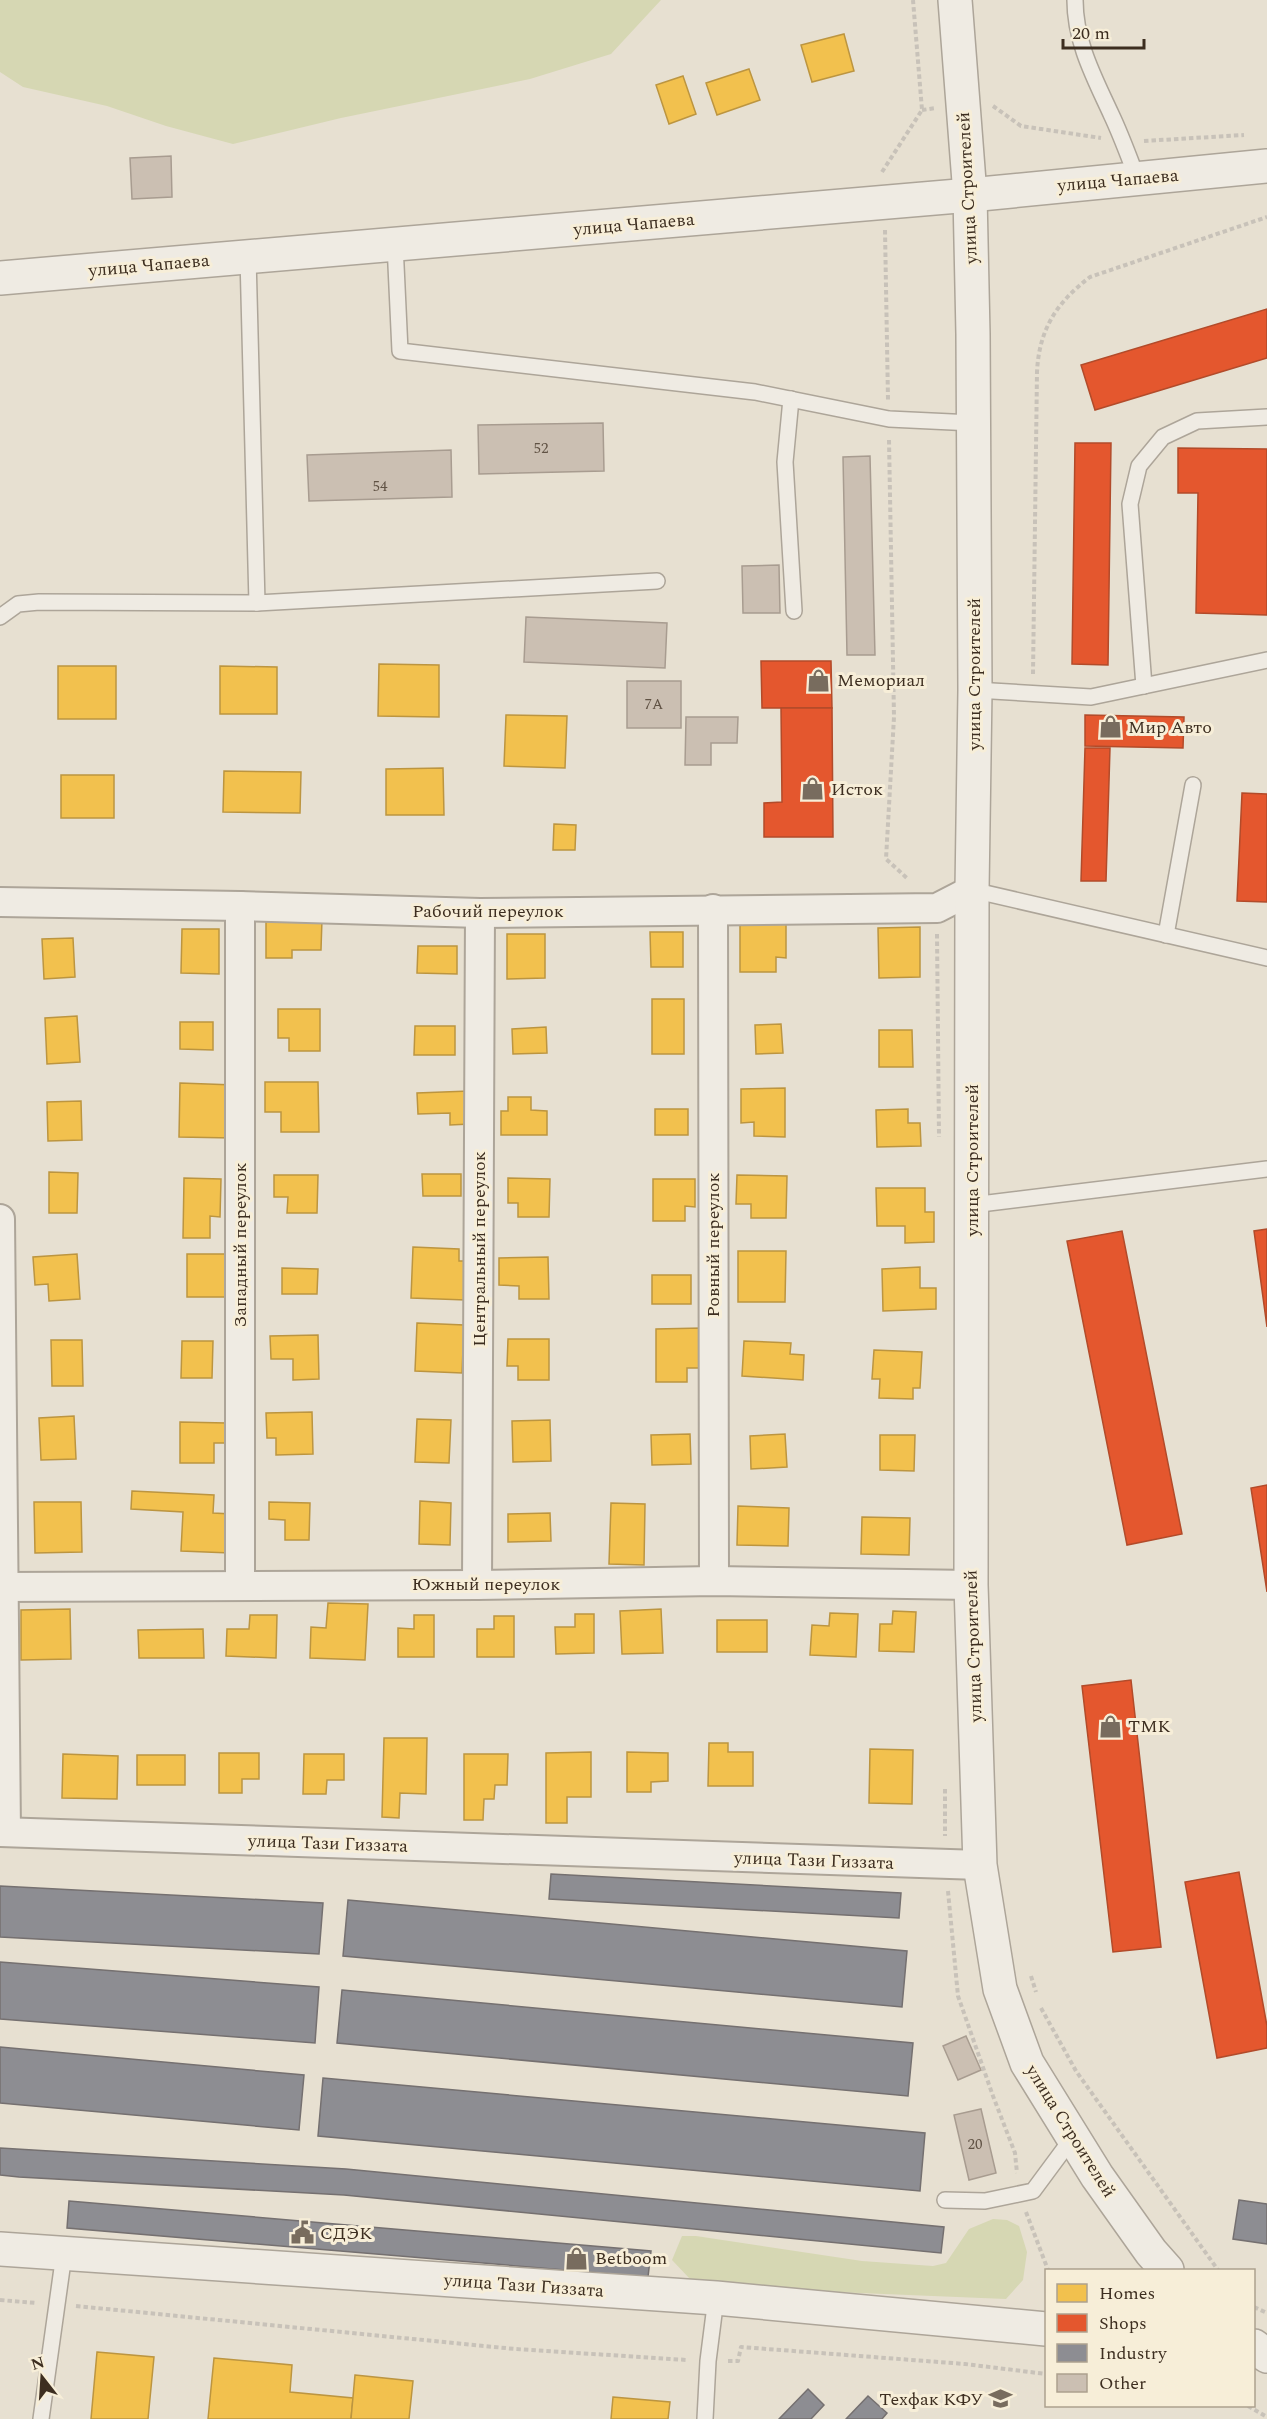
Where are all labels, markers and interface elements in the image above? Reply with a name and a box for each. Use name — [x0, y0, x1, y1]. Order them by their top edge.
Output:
scale bar — [1063, 12, 1144, 50]
text: 20 m — [1072, 20, 1110, 47]
street label: улица Строителей — [950, 111, 985, 266]
street label: улица Чапаева — [1055, 162, 1180, 199]
street label: улица Чапаева — [571, 206, 696, 243]
street label: улица Чапаева — [86, 247, 211, 284]
house number: 52 — [533, 437, 549, 460]
house number: 54 — [372, 475, 388, 498]
street label: улица Строителей — [961, 598, 988, 751]
shop icon: Мемориал — [806, 667, 832, 693]
place label: Мемориал — [837, 667, 925, 694]
house number: 7А — [645, 693, 663, 716]
shop icon: Мир Авто — [1097, 714, 1123, 740]
place label: Мир Авто — [1128, 714, 1212, 741]
shop icon: Исток — [800, 776, 826, 802]
place label: Исток — [831, 776, 883, 803]
street label: Рабочий переулок — [412, 898, 564, 925]
street label: улица Строителей — [959, 1084, 986, 1237]
street label: Центральный переулок — [466, 1151, 493, 1347]
street label: Западный переулок — [227, 1163, 254, 1327]
street label: Ровный переулок — [700, 1173, 727, 1317]
street label: улица Строителей — [957, 1569, 990, 1724]
street label: Южный переулок — [412, 1571, 560, 1598]
shop icon: ТМК — [1097, 1713, 1123, 1739]
place label: ТМК — [1128, 1713, 1170, 1740]
street label: улица Тази Гиззата — [246, 1827, 409, 1860]
street label: улица Тази Гиззата — [732, 1844, 895, 1877]
street label: улица Строителей — [1018, 2059, 1122, 2203]
house number: 20 — [967, 2133, 983, 2156]
public building icon: СДЭК — [289, 2220, 315, 2246]
place label: СДЭК — [320, 2220, 372, 2247]
shop icon: Betboom — [564, 2245, 590, 2271]
place label: Betboom — [595, 2245, 667, 2272]
street label: улица Тази Гиззата — [442, 2266, 605, 2305]
legend — [1045, 2269, 1255, 2407]
text: Homes — [1099, 2280, 1155, 2307]
text: Shops — [1099, 2310, 1147, 2337]
text: Industry — [1099, 2340, 1168, 2367]
north arrow — [12, 2347, 72, 2407]
text: N — [28, 2350, 48, 2377]
text: Other — [1099, 2370, 1146, 2397]
place label: Техфак КФУ — [879, 2386, 983, 2413]
school or university icon: Техфак КФУ — [988, 2386, 1014, 2412]

